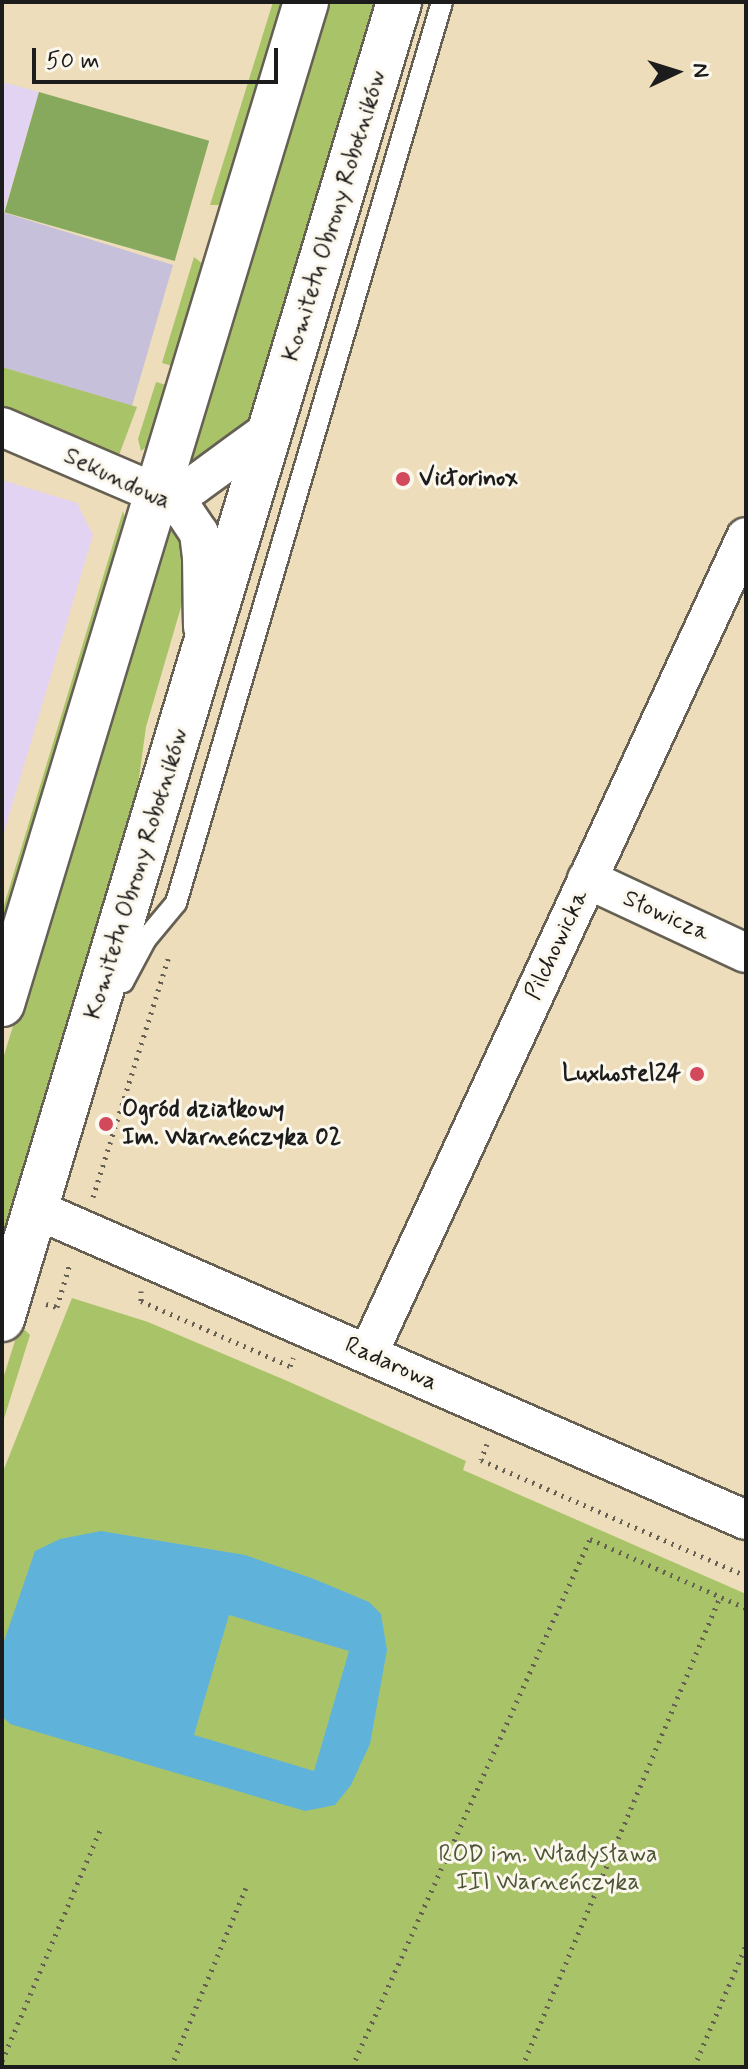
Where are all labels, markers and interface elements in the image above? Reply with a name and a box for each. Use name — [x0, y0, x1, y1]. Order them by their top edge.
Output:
scale bar — [36, 32, 282, 82]
north arrow — [636, 32, 716, 112]
text: 50 m — [46, 46, 100, 77]
text: N — [685, 62, 714, 79]
street label: Komitetu Obrony Robotników — [277, 68, 393, 364]
street label: Sekundowa — [59, 442, 175, 516]
place label: Victorinox — [419, 465, 518, 493]
marker: Victorinox — [394, 470, 412, 488]
street label: Komitetu Obrony Robotników — [79, 726, 195, 1022]
street label: Słowicza — [618, 884, 714, 948]
street label: Pilchowicka — [519, 885, 595, 1005]
place label: Luxhostel24 — [562, 1060, 681, 1088]
marker: Luxhostel24 — [688, 1065, 706, 1083]
place label: Ogród działkowy Im. Warneńczyka 02 — [122, 1096, 341, 1152]
marker: Ogród działkowy Im. Warneńczyka 02 — [97, 1115, 115, 1133]
street label: Radarowa — [340, 1331, 442, 1397]
park label: ROD im. Władysława III Warneńczyka — [442, 1841, 654, 1897]

